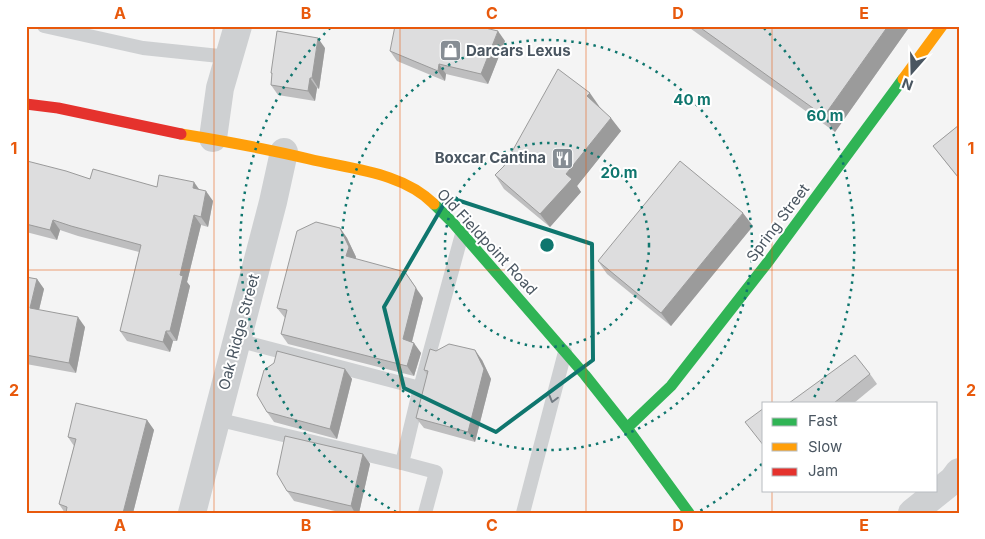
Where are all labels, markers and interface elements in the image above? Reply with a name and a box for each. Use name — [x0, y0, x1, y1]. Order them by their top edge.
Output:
text: A — [114, 3, 126, 23]
text: B — [301, 3, 311, 23]
text: C — [486, 3, 498, 23]
text: D — [672, 3, 684, 23]
text: E — [859, 3, 869, 23]
shop icon: Darcars Lexus — [438, 39, 462, 63]
place label: Darcars Lexus — [466, 41, 571, 60]
north arrow — [888, 48, 938, 98]
text: N — [899, 75, 915, 94]
text: 40 m — [673, 90, 711, 109]
text: 60 m — [806, 106, 844, 125]
text: 1 — [11, 138, 17, 158]
text: 1 — [968, 138, 974, 158]
restaurant icon: Boxcar Cantina — [550, 146, 574, 170]
place label: Boxcar Cantina — [435, 148, 546, 167]
text: 20 m — [601, 163, 637, 182]
street label: Spring Street — [742, 180, 813, 266]
street label: Old Fieldpoint Road — [433, 185, 542, 299]
centre of rings — [538, 236, 556, 254]
street label: Oak Ridge Street — [214, 272, 263, 392]
text: 2 — [9, 380, 19, 400]
text: 2 — [966, 380, 976, 400]
one-way arrow — [548, 395, 559, 404]
legend — [762, 402, 938, 492]
text: Fast — [808, 411, 838, 430]
text: Slow — [808, 437, 842, 456]
text: Jam — [808, 461, 838, 480]
text: A — [114, 515, 126, 535]
text: B — [301, 515, 311, 535]
text: C — [486, 515, 498, 535]
text: D — [672, 515, 684, 535]
text: E — [859, 515, 869, 535]

